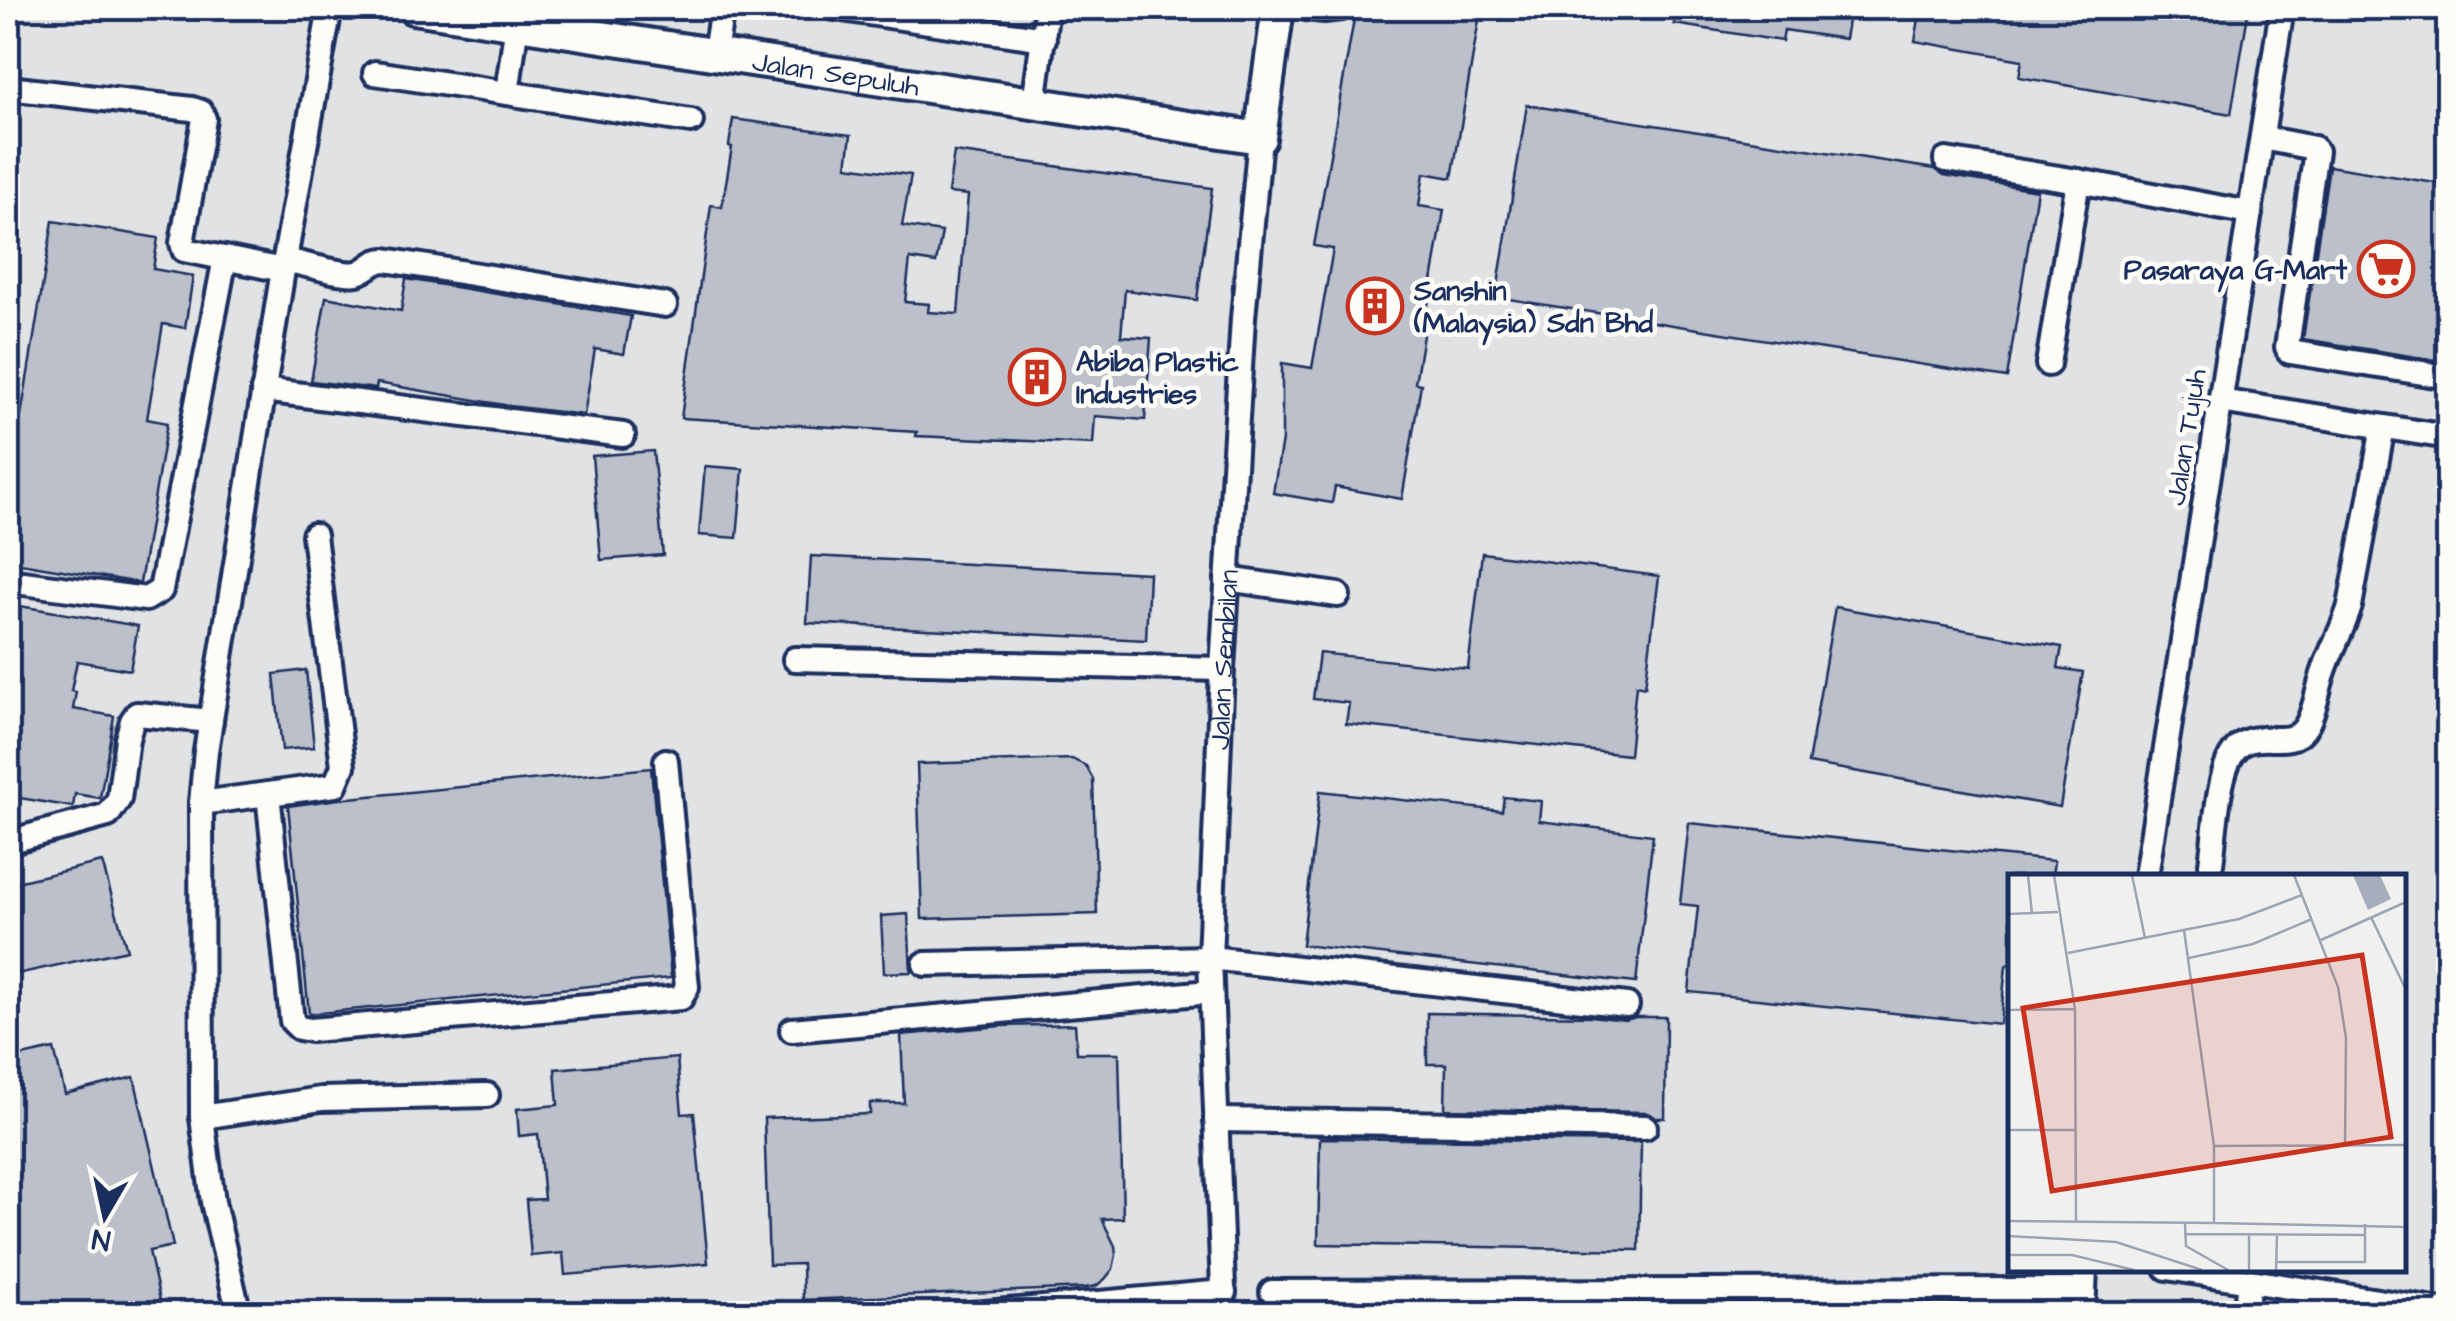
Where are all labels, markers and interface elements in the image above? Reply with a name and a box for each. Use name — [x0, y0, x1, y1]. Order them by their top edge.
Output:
street label: Jalan Sepuluh — [750, 42, 922, 106]
supermarket icon: Pasaraya G-Mart — [2356, 239, 2416, 299]
place label: Pasaraya G-Mart — [2124, 251, 2348, 293]
place label: Sanshin (Malaysia) Sdn Bhd — [1413, 272, 1654, 346]
building icon: Sanshin (Malaysia) Sdn Bhd — [1345, 276, 1405, 336]
place label: Abiba Plastic Industries — [1076, 343, 1239, 414]
building icon: Abiba Plastic Industries — [1007, 347, 1067, 407]
street label: Jalan Tujuh — [2156, 366, 2217, 508]
street label: Jalan Sembilan — [1201, 568, 1249, 751]
inset map — [2008, 874, 2406, 1271]
north arrow — [55, 1166, 155, 1266]
text: N — [89, 1219, 113, 1260]

